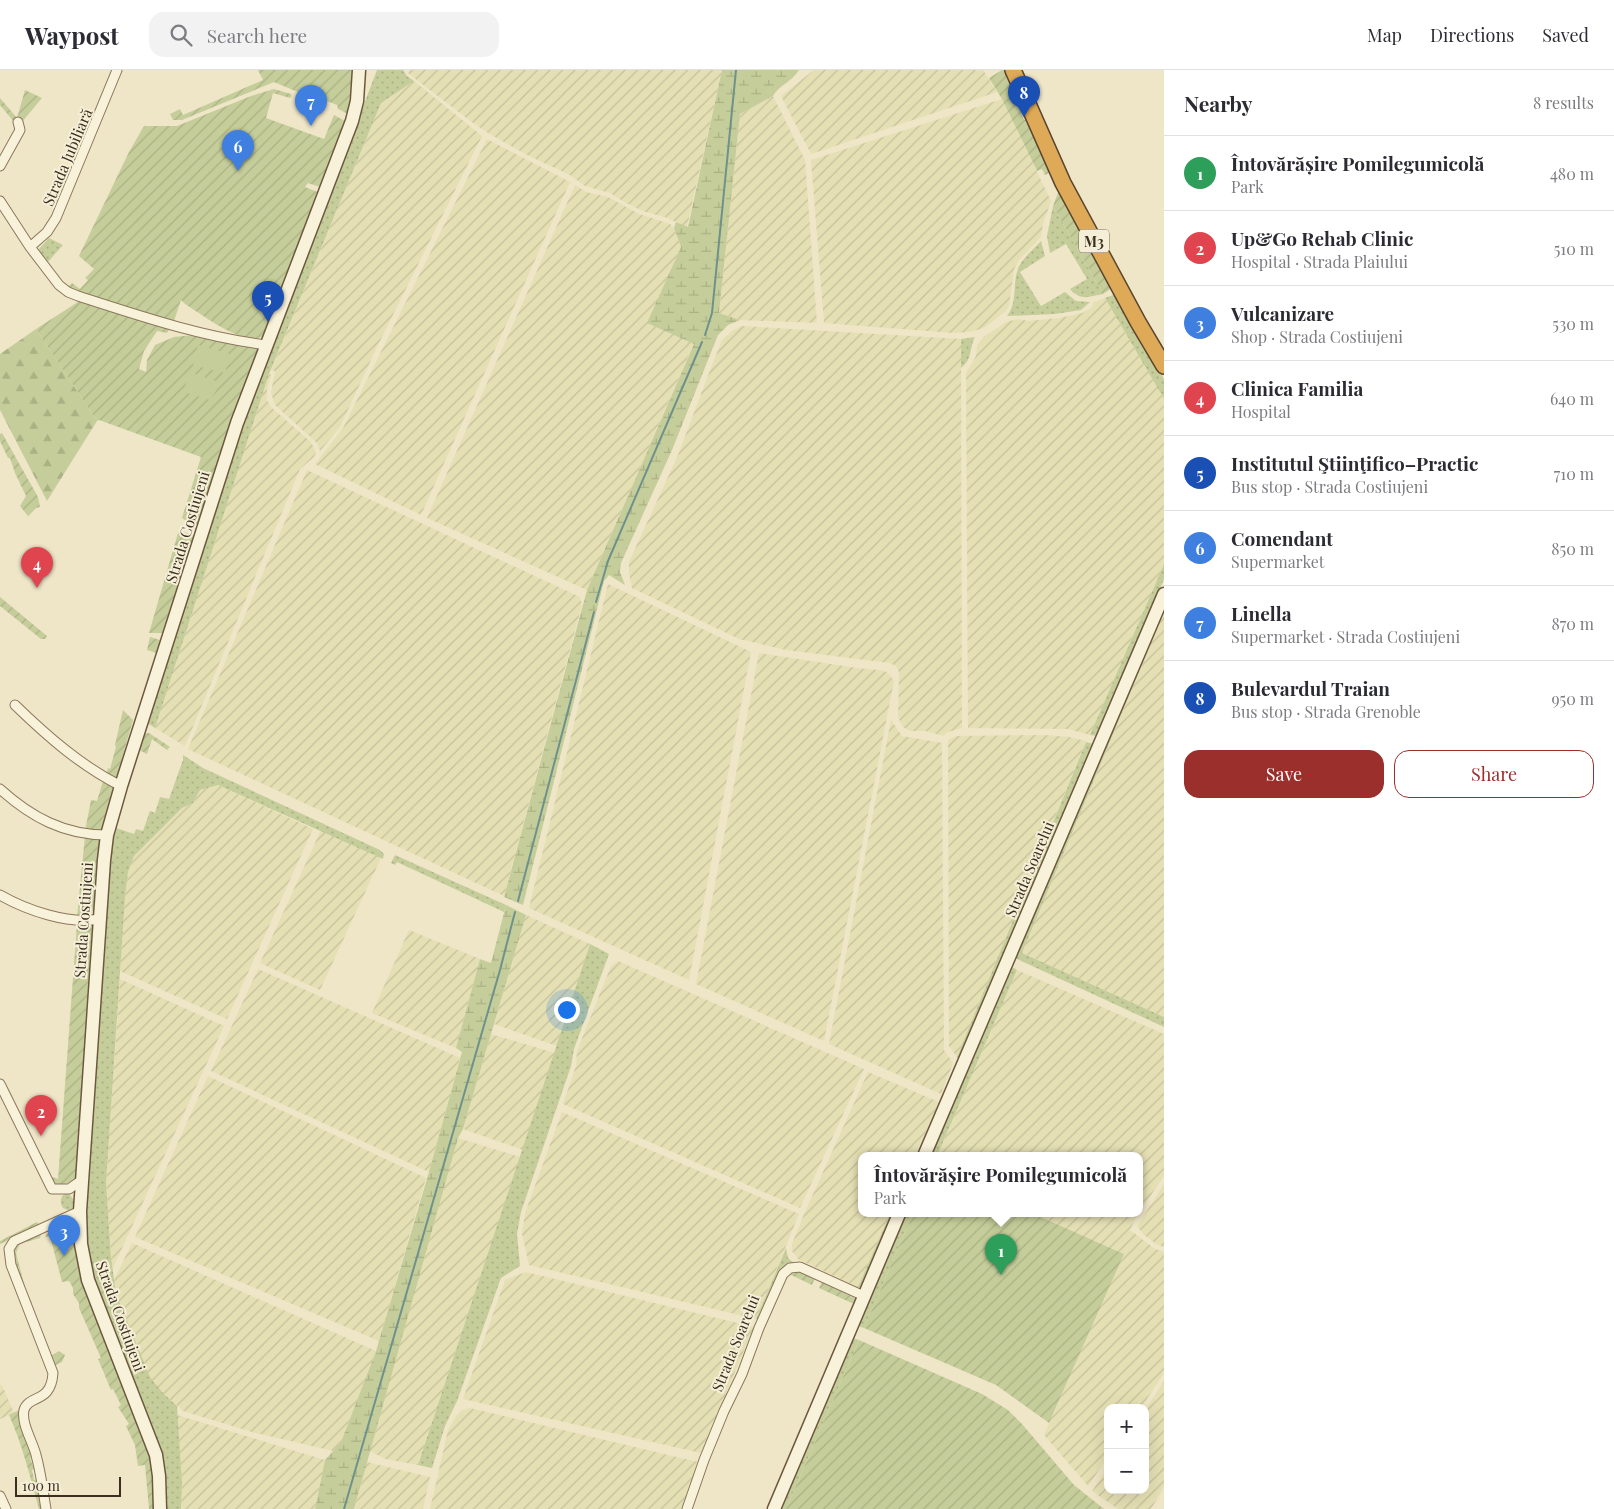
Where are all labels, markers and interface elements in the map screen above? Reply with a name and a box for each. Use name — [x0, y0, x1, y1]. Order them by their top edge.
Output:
search box — [149, 12, 499, 57]
text: Waypost — [25, 19, 119, 51]
icon: search — [167, 21, 195, 49]
text: Search here — [207, 22, 307, 48]
text: Map — [1367, 23, 1402, 47]
text: Directions — [1430, 23, 1514, 47]
text: Saved — [1542, 23, 1589, 47]
pin: 8 — [1008, 76, 1040, 117]
pin: 7 — [295, 85, 327, 126]
text: Nearby — [1184, 89, 1253, 117]
text: 8 results — [1533, 92, 1594, 113]
street label: Strada Jubiliară — [38, 105, 97, 209]
pin: 6 — [222, 130, 254, 171]
text: Întovărășire Pomilegumicolă — [1231, 150, 1484, 176]
text: 1 — [1197, 163, 1203, 184]
text: 480 m — [1550, 163, 1594, 184]
text: Park — [1231, 176, 1264, 197]
text: Up&Go Rehab Clinic — [1231, 225, 1413, 251]
road number: M3 — [1079, 230, 1109, 252]
text: 2 — [1196, 238, 1204, 259]
text: 510 m — [1554, 238, 1594, 259]
text: Hospital · Strada Plaiului — [1231, 251, 1408, 272]
pin: 5 — [252, 281, 284, 322]
text: Vulcanizare — [1231, 300, 1334, 326]
text: 3 — [1196, 313, 1204, 334]
text: 530 m — [1552, 313, 1594, 334]
text: Shop · Strada Costiujeni — [1231, 326, 1403, 347]
text: Clinica Familia — [1231, 375, 1363, 401]
text: 4 — [1196, 388, 1204, 409]
text: 640 m — [1550, 388, 1594, 409]
text: Hospital — [1231, 401, 1291, 422]
text: Institutul Ştiinţifico–Practic — [1231, 450, 1479, 476]
text: 5 — [1196, 463, 1204, 484]
text: 710 m — [1554, 463, 1594, 484]
street label: Strada Costiujeni — [160, 468, 214, 585]
text: Bus stop · Strada Costiujeni — [1231, 476, 1428, 497]
text: Comendant — [1231, 525, 1333, 551]
text: 6 — [1196, 538, 1204, 559]
text: 850 m — [1551, 538, 1594, 559]
pin: 4 — [21, 547, 53, 588]
text: Supermarket — [1231, 551, 1325, 572]
text: Linella — [1231, 600, 1292, 626]
text: 7 — [1196, 613, 1204, 634]
text: 870 m — [1551, 613, 1594, 634]
text: Supermarket · Strada Costiujeni — [1231, 626, 1460, 647]
text: Bulevardul Traian — [1231, 675, 1390, 701]
text: 8 — [1196, 688, 1204, 709]
text: 950 m — [1551, 688, 1594, 709]
text: Bus stop · Strada Grenoble — [1231, 701, 1421, 722]
button: Save — [1184, 750, 1384, 798]
button: Share — [1394, 750, 1594, 798]
street label: Strada Soarelui — [1000, 817, 1058, 920]
street label: Strada Costiujeni — [69, 861, 97, 979]
your location — [554, 997, 580, 1023]
pin: 2 — [25, 1095, 57, 1136]
popup — [858, 1152, 1143, 1217]
text: Întovărășire Pomilegumicolă — [874, 1161, 1127, 1187]
text: Park — [874, 1187, 907, 1208]
pin: 3 — [48, 1215, 80, 1256]
pin: 1 — [985, 1234, 1017, 1275]
street label: Strada Costiujeni — [92, 1258, 150, 1374]
street label: Strada Soarelui — [707, 1291, 764, 1394]
map controls — [1104, 1404, 1149, 1494]
button: + — [1104, 1404, 1149, 1449]
button: − — [1104, 1449, 1149, 1494]
scale bar — [15, 1474, 121, 1497]
text: 100 m — [22, 1476, 60, 1495]

